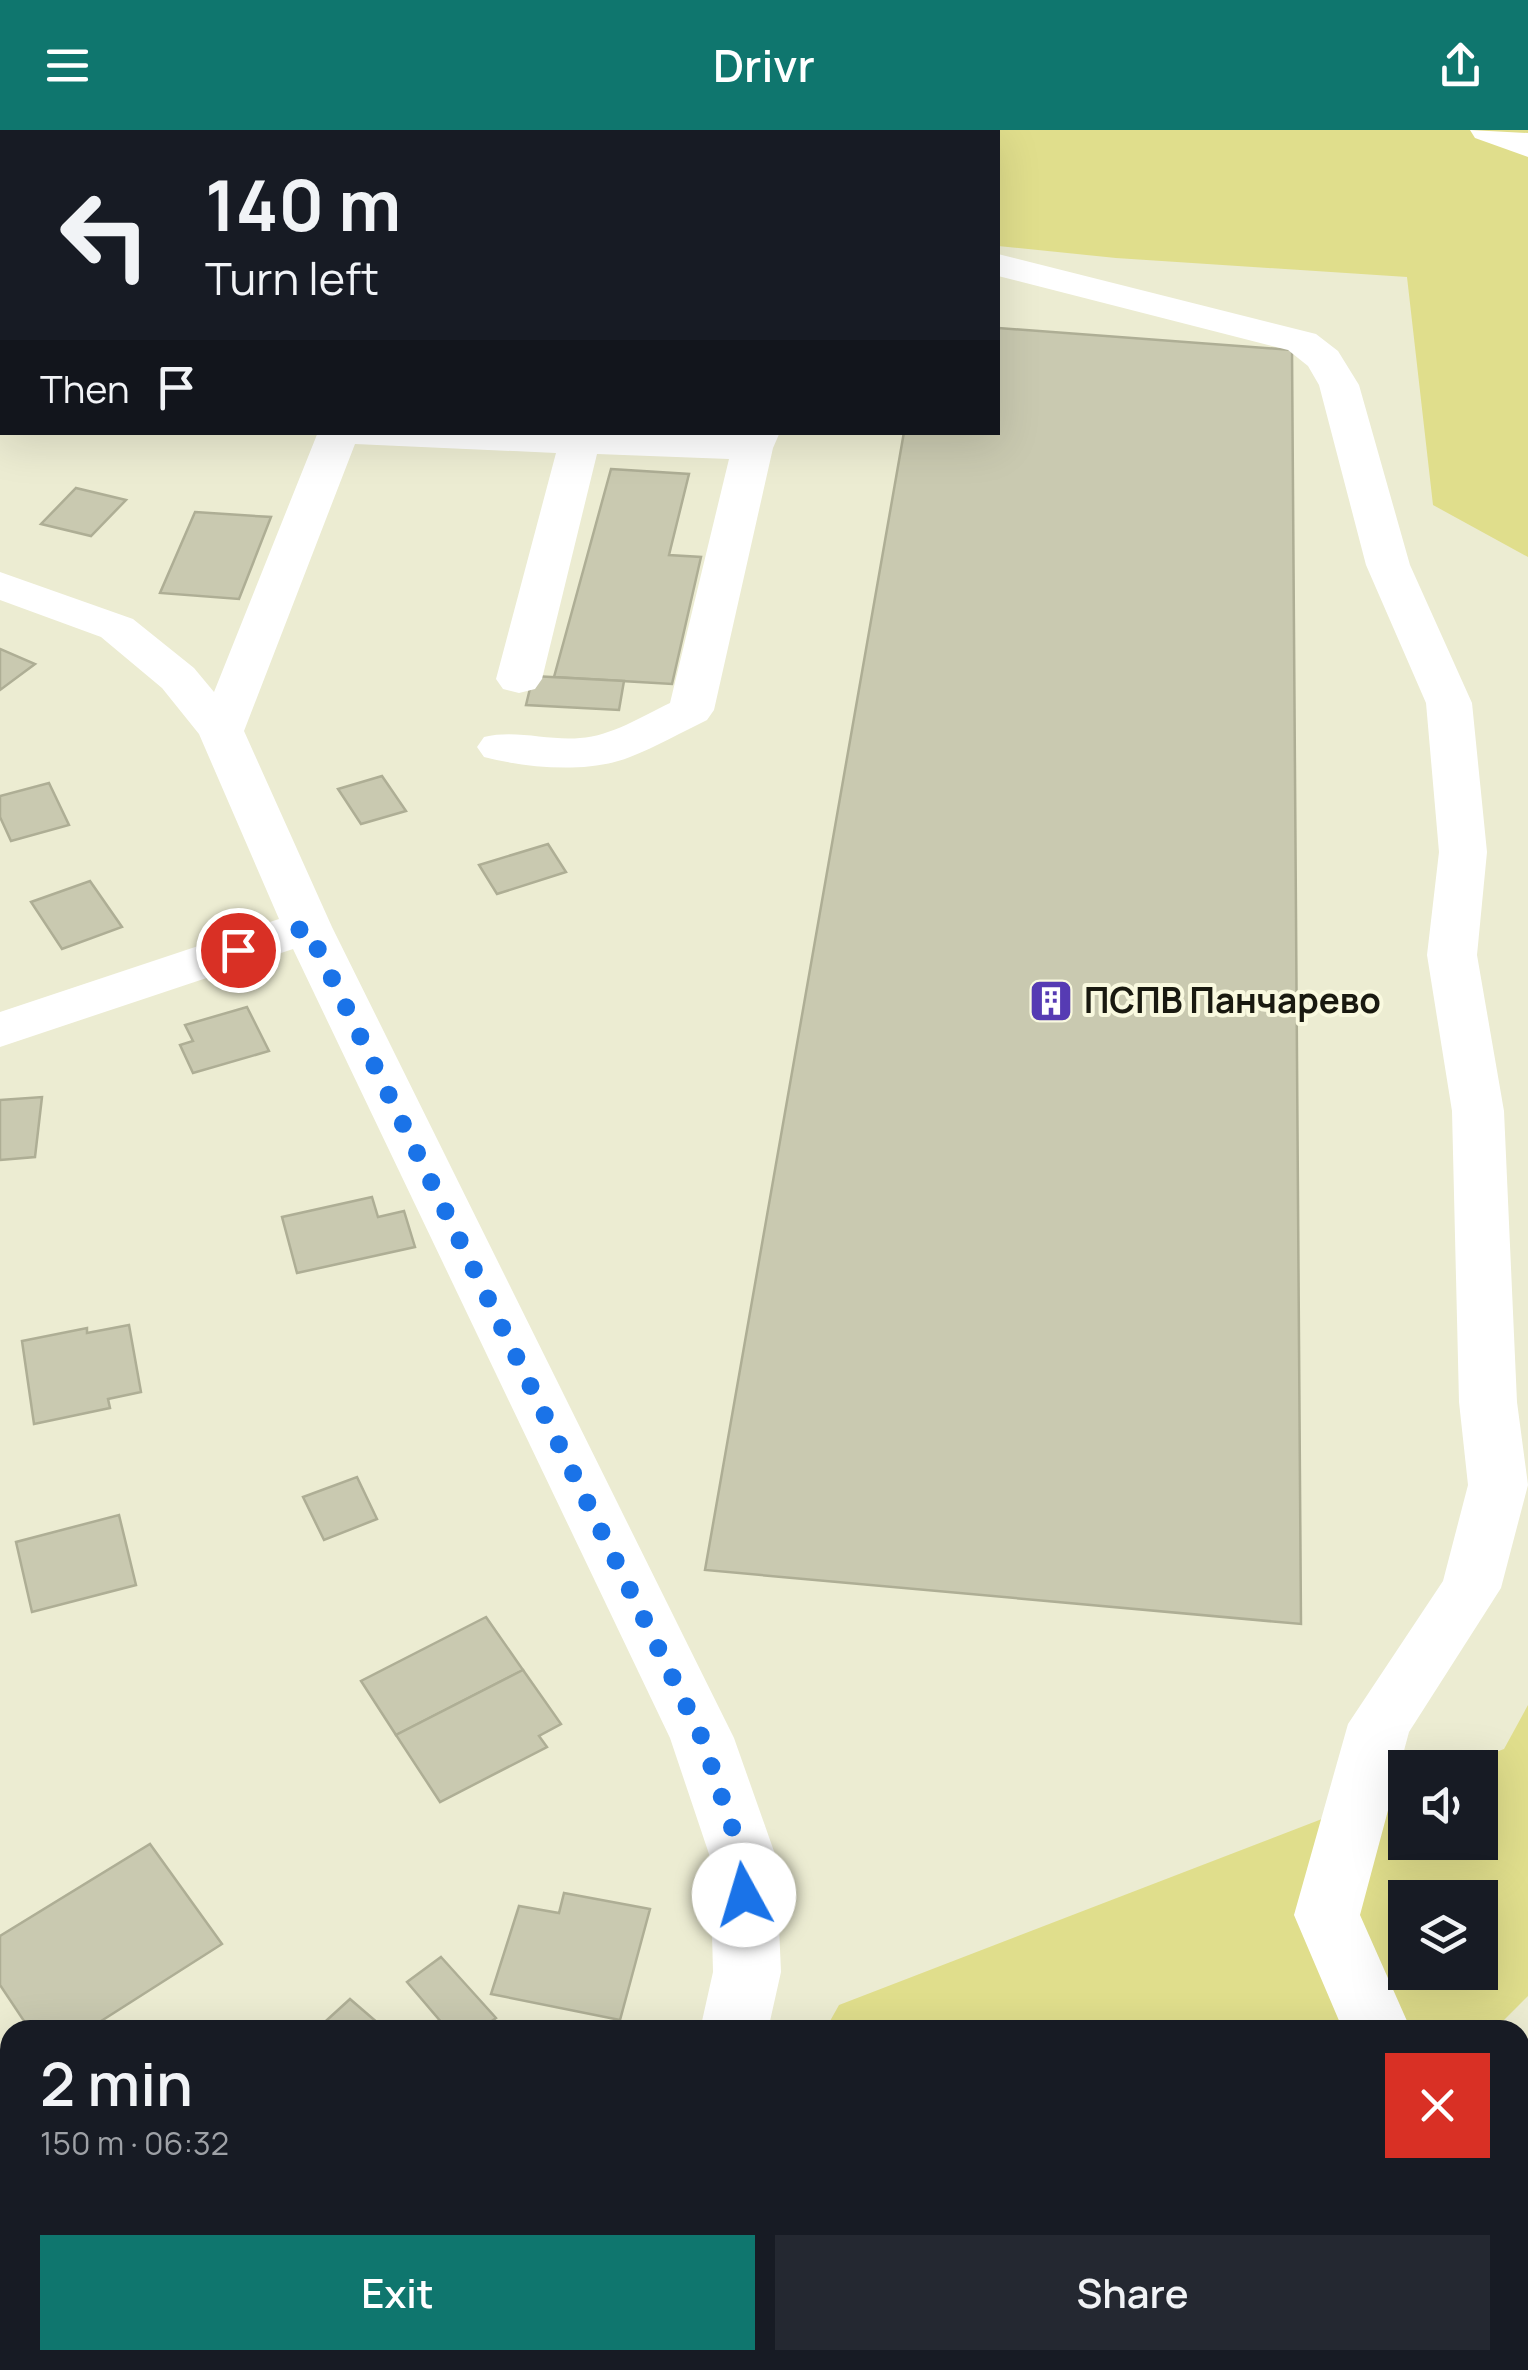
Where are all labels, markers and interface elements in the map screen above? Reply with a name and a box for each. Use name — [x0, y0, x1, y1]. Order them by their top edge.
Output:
text: Drivr — [713, 34, 815, 96]
icon: menu — [40, 38, 95, 93]
icon: share — [1433, 38, 1488, 93]
text: 140 m — [205, 156, 401, 252]
icon: left — [40, 170, 170, 300]
text: Turn left — [205, 247, 379, 309]
icon: arrive — [149, 360, 204, 415]
text: Then — [40, 362, 129, 414]
pin — [196, 908, 281, 993]
icon: arrive — [211, 923, 266, 978]
place label: ПСПВ Панчарево — [1084, 976, 1381, 1024]
building icon: ПСПВ Панчарево — [1028, 978, 1074, 1024]
map controls — [1388, 1750, 1498, 1990]
button: sound — [1388, 1750, 1498, 1860]
position arrow — [692, 1843, 796, 1947]
button: layers — [1388, 1880, 1498, 1990]
text: 2 min — [40, 2042, 193, 2124]
button: close — [1385, 2053, 1490, 2158]
text: 150 m · 06:32 — [40, 2121, 229, 2165]
button: Exit — [40, 2235, 755, 2350]
button: Share — [775, 2235, 1490, 2350]

